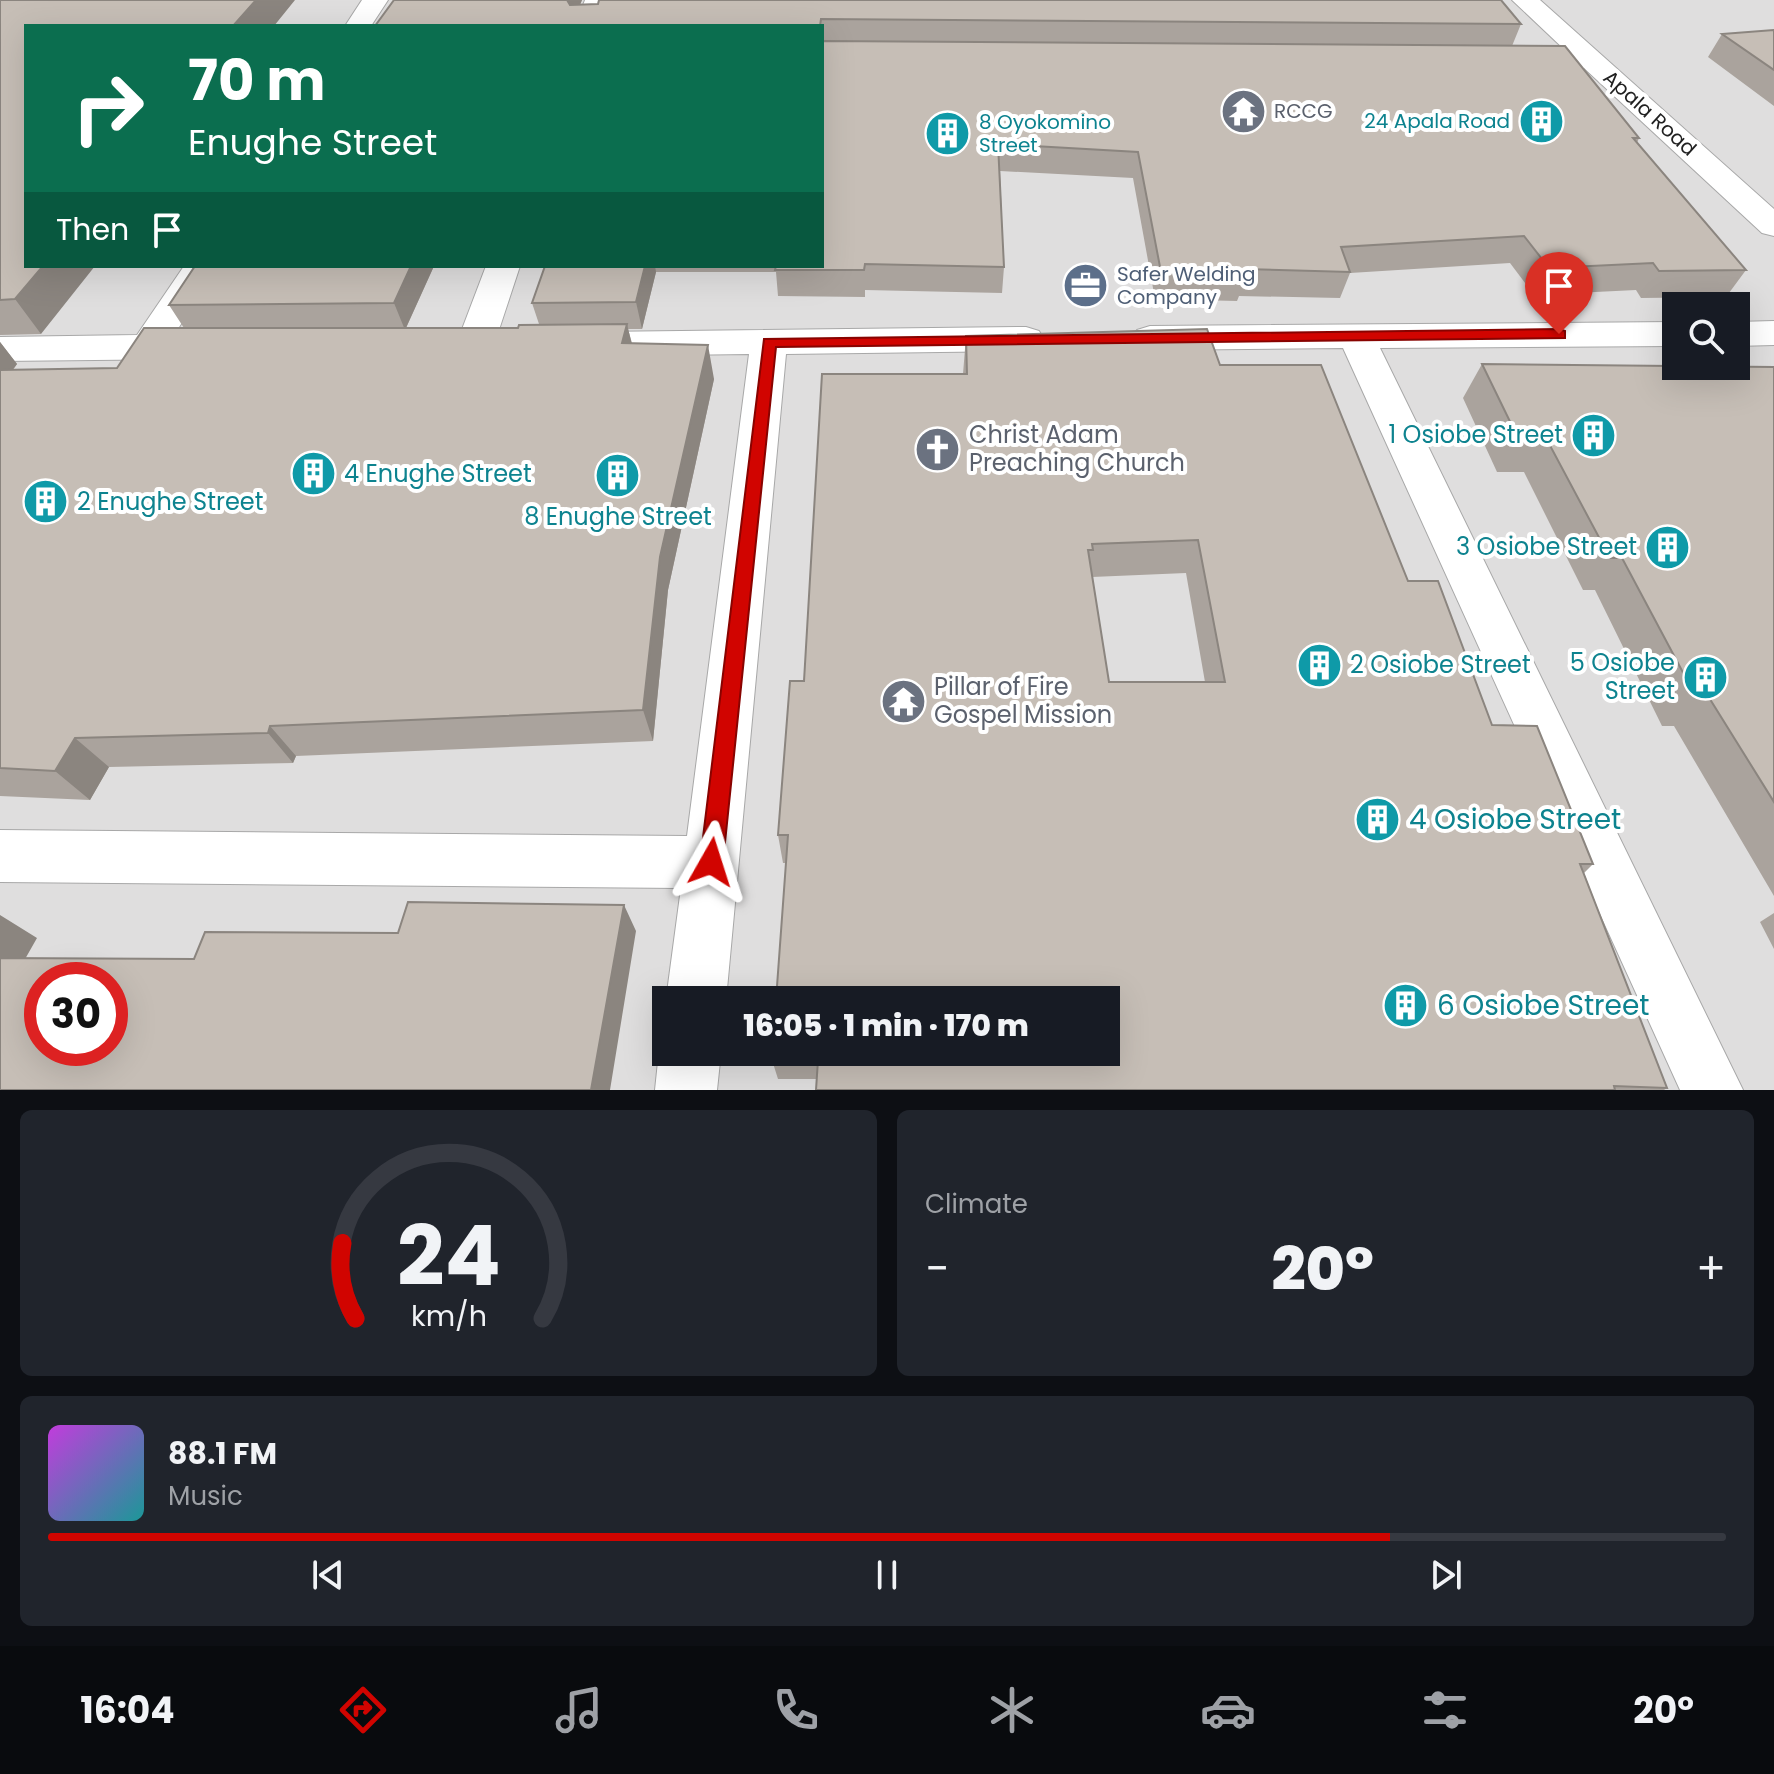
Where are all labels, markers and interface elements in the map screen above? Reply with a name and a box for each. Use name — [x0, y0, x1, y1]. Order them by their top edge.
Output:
text: 70 m — [188, 41, 326, 120]
icon: right — [56, 56, 160, 160]
street label: Apala Road — [1597, 64, 1703, 162]
temple icon: RCCG — [1219, 87, 1267, 135]
place label: RCCG — [1274, 97, 1333, 125]
building icon: 24 Apala Road — [1517, 97, 1565, 145]
place label: 24 Apala Road — [1364, 107, 1510, 135]
place label: 8 Oyokomino Street — [979, 108, 1111, 159]
building icon: 8 Oyokomino Street — [924, 110, 972, 158]
text: Enughe Street — [188, 117, 437, 168]
text: Then — [56, 208, 129, 251]
icon: arrive — [145, 208, 189, 252]
pin — [1525, 252, 1593, 334]
place label: Safer Welding Company — [1117, 260, 1256, 311]
office icon: Safer Welding Company — [1062, 261, 1110, 309]
icon: arrive — [1537, 264, 1581, 308]
map controls — [1662, 292, 1750, 380]
button: search — [1662, 292, 1750, 380]
building icon: 1 Osiobe Street — [1570, 411, 1618, 459]
place label: Christ Adam Preaching Church — [969, 418, 1185, 479]
place label: 1 Osiobe Street — [1388, 418, 1563, 451]
church icon: Christ Adam Preaching Church — [914, 425, 962, 473]
building icon: 4 Enughe Street — [289, 450, 337, 498]
building icon: 8 Enughe Street — [594, 451, 642, 499]
place label: 4 Enughe Street — [344, 457, 532, 490]
building icon: 2 Enughe Street — [22, 478, 70, 526]
place label: 2 Enughe Street — [77, 485, 263, 518]
place label: 8 Enughe Street — [524, 500, 712, 533]
building icon: 3 Osiobe Street — [1644, 523, 1692, 571]
place label: 3 Osiobe Street — [1456, 530, 1637, 563]
building icon: 2 Osiobe Street — [1295, 641, 1343, 689]
place label: 5 Osiobe Street — [1570, 646, 1675, 707]
place label: 2 Osiobe Street — [1350, 648, 1531, 681]
building icon: 5 Osiobe Street — [1682, 653, 1730, 701]
place label: Pillar of Fire Gospel Mission — [934, 670, 1112, 731]
temple icon: Pillar of Fire Gospel Mission — [879, 677, 927, 725]
building icon: 4 Osiobe Street — [1354, 795, 1402, 843]
place label: 4 Osiobe Street — [1409, 800, 1621, 839]
position arrow — [669, 820, 753, 904]
speed limit sign: 30 — [24, 962, 128, 1066]
building icon: 6 Osiobe Street — [1382, 981, 1430, 1029]
place label: 6 Osiobe Street — [1437, 986, 1649, 1025]
text: 16:05 · 1 min · 170 m — [743, 1004, 1029, 1047]
text: Climate — [925, 1186, 1028, 1222]
text: 24 — [397, 1198, 500, 1314]
text: 20° — [1271, 1227, 1374, 1311]
text: − — [925, 1238, 949, 1299]
text: + — [1696, 1238, 1726, 1299]
text: km/h — [410, 1296, 487, 1336]
text: 88.1 FM — [168, 1432, 277, 1475]
text: Music — [168, 1478, 243, 1514]
icon: previous — [306, 1553, 350, 1597]
icon: pause — [865, 1553, 909, 1597]
icon: next — [1424, 1553, 1468, 1597]
icon: directions — [335, 1682, 391, 1738]
icon: music — [551, 1682, 607, 1738]
icon: phone — [768, 1682, 824, 1738]
icon: climate — [984, 1682, 1040, 1738]
icon: car — [1200, 1682, 1256, 1738]
icon: filters — [1417, 1682, 1473, 1738]
text: 16:04 — [80, 1685, 175, 1736]
text: 20° — [1633, 1685, 1694, 1736]

